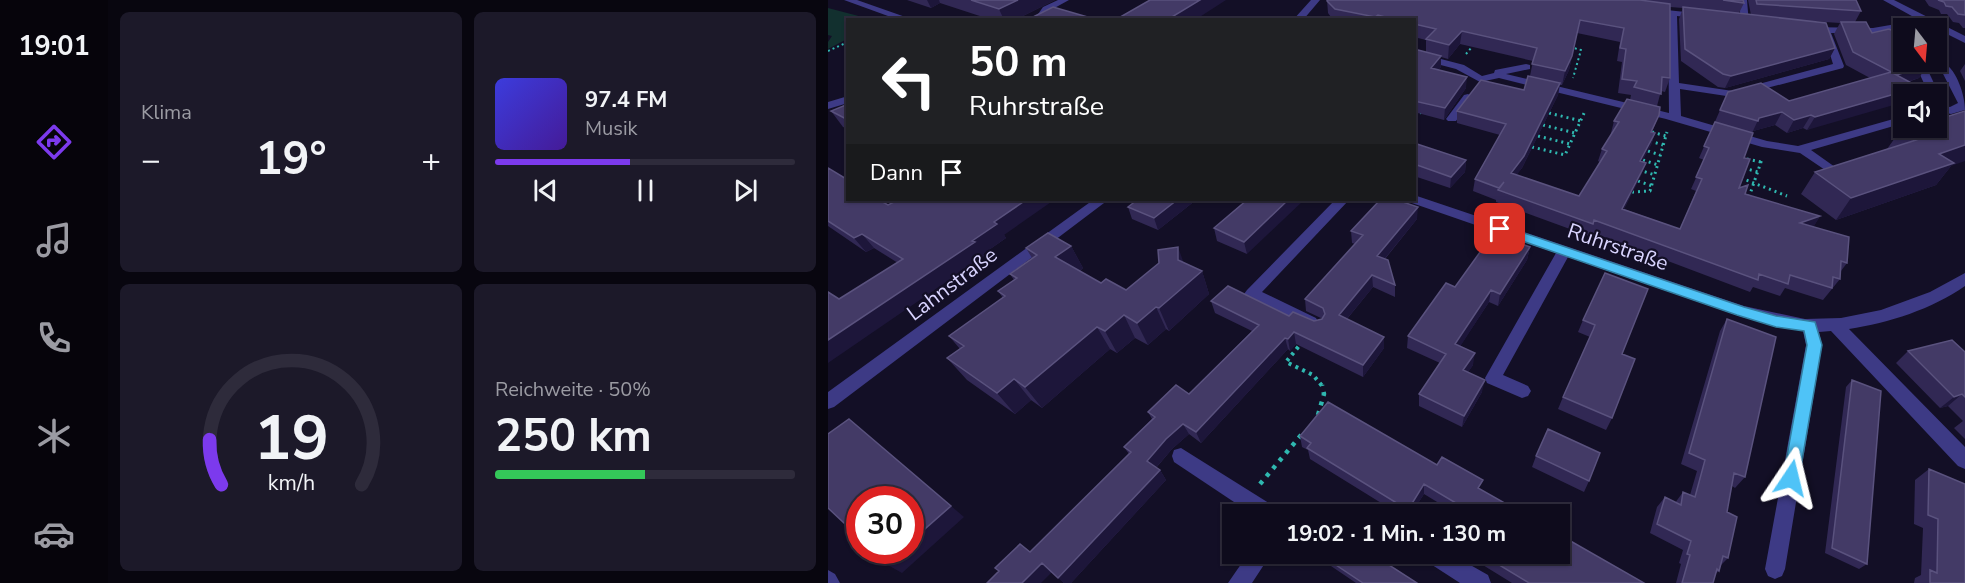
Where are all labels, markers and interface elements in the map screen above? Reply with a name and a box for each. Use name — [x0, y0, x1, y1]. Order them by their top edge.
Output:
north arrow — [1893, 18, 1947, 72]
map controls — [1893, 18, 1947, 138]
text: 19:01 — [18, 28, 90, 65]
text: 50 m — [969, 34, 1068, 91]
icon: left — [870, 42, 948, 120]
button: sound — [1893, 84, 1947, 138]
text: 97.4 FM — [585, 85, 667, 115]
text: Ruhrstraße — [969, 88, 1104, 125]
text: Klima — [141, 99, 192, 126]
text: Musik — [585, 115, 638, 142]
icon: directions — [33, 121, 75, 163]
text: 19° — [255, 129, 327, 190]
text: − — [141, 138, 161, 183]
text: + — [421, 138, 441, 183]
icon: arrive — [935, 156, 968, 189]
text: Dann — [870, 158, 923, 188]
icon: previous — [529, 174, 562, 207]
icon: pause — [629, 174, 662, 207]
icon: next — [729, 174, 762, 207]
pin — [1474, 203, 1525, 254]
icon: arrive — [1483, 212, 1516, 245]
street label: Ruhrstraße — [1564, 217, 1672, 277]
icon: music — [33, 219, 75, 261]
street label: Lahnstraße — [901, 241, 1003, 327]
icon: phone — [33, 317, 75, 359]
text: Reichweite · 50% — [495, 376, 651, 403]
text: 19 — [254, 396, 328, 481]
text: 250 km — [495, 406, 652, 467]
icon: climate — [33, 415, 75, 457]
position arrow — [1759, 446, 1823, 510]
text: km/h — [267, 468, 315, 498]
speed limit sign: 30 — [846, 486, 924, 564]
icon: car — [33, 513, 75, 555]
text: 19:02 · 1 Min. · 130 m — [1286, 519, 1506, 549]

